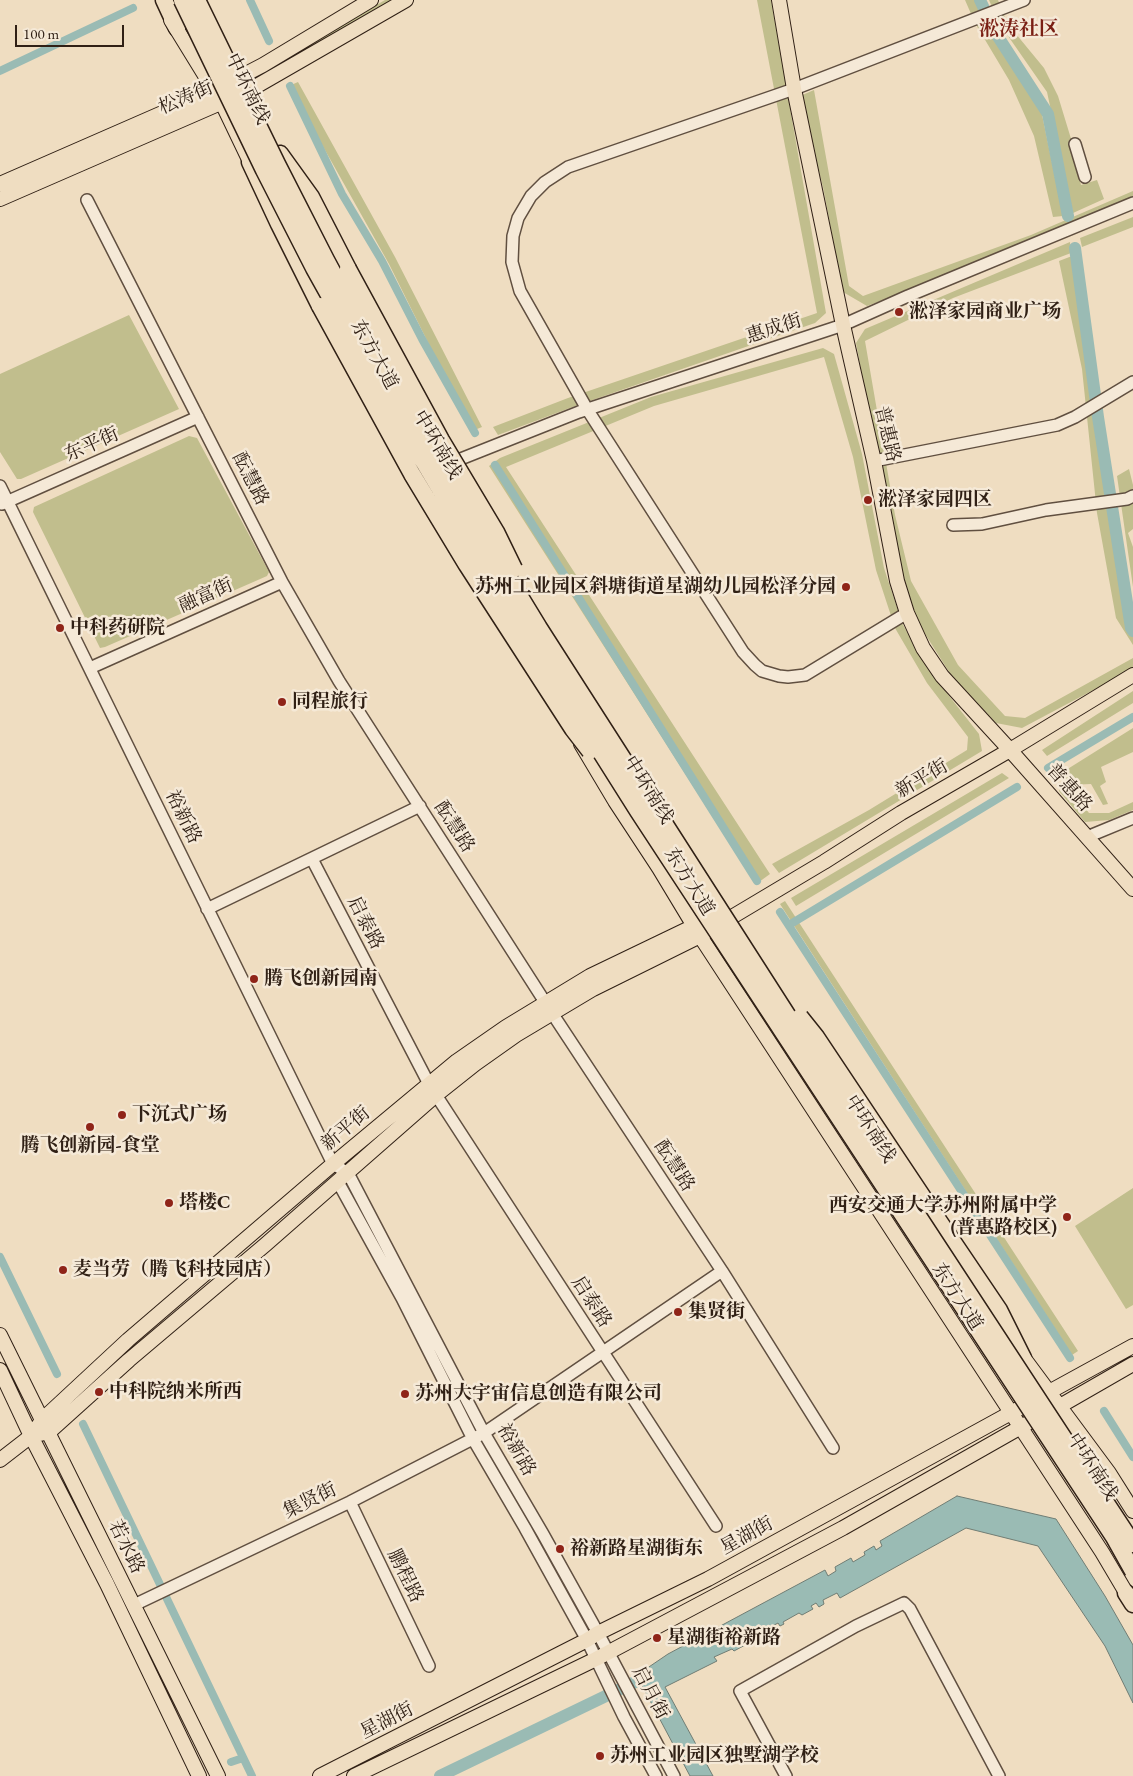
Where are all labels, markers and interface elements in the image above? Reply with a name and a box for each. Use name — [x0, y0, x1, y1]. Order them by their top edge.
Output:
scale bar — [18, 15, 126, 47]
district label: 淞涛社区 — [979, 18, 1059, 42]
text: 100 m — [23, 24, 59, 43]
street label: 中环南线 — [220, 50, 274, 128]
street label: 松涛街 — [155, 76, 217, 120]
place label: 淞泽家园商业广场 — [909, 301, 1061, 323]
marker: 淞泽家园商业广场 — [893, 306, 905, 318]
street label: 惠成街 — [743, 309, 805, 349]
street label: 东方大道 — [346, 316, 402, 394]
street label: 普惠路 — [869, 404, 905, 464]
street label: 中环南线 — [408, 407, 466, 483]
street label: 东平街 — [61, 423, 123, 467]
street label: 酝慧路 — [227, 448, 273, 510]
place label: 淞泽家园四区 — [878, 489, 992, 511]
marker: 淞泽家园四区 — [862, 494, 874, 506]
street label: 融富街 — [175, 574, 237, 618]
place label: 苏州工业园区斜塘街道星湖幼儿园松泽分园 — [475, 576, 836, 598]
marker: 苏州工业园区斜塘街道星湖幼儿园松泽分园 — [840, 581, 852, 593]
place label: 中科药研院 — [70, 617, 165, 639]
marker: 中科药研院 — [54, 622, 66, 634]
place label: 同程旅行 — [292, 691, 368, 713]
marker: 同程旅行 — [276, 696, 288, 708]
street label: 中环南线 — [618, 752, 678, 828]
street label: 新平街 — [892, 755, 952, 803]
street label: 普惠路 — [1041, 759, 1097, 817]
street label: 裕新路 — [160, 786, 206, 848]
street label: 酝慧路 — [429, 797, 479, 857]
street label: 东方大道 — [659, 844, 719, 920]
street label: 启泰路 — [342, 892, 388, 954]
place label: 腾飞创新园南 — [264, 968, 378, 990]
marker: 腾飞创新园南 — [248, 973, 260, 985]
street label: 中环南线 — [840, 1091, 900, 1167]
street label: 新平街 — [317, 1102, 375, 1156]
place label: 下沉式广场 — [132, 1104, 227, 1126]
marker: 下沉式广场 — [116, 1109, 128, 1121]
marker: 腾飞创新园-食堂 — [84, 1121, 96, 1133]
place label: 腾飞创新园-食堂 — [20, 1135, 160, 1157]
street label: 酝慧路 — [649, 1136, 699, 1196]
place label: 塔楼C — [179, 1192, 230, 1214]
place label: 西安交通大学苏州附属中学 (普惠路校区) — [829, 1195, 1057, 1239]
marker: 塔楼C — [163, 1197, 175, 1209]
marker: 西安交通大学苏州附属中学 (普惠路校区) — [1061, 1211, 1073, 1223]
place label: 麦当劳（腾飞科技园店） — [73, 1259, 282, 1281]
street label: 东方大道 — [927, 1259, 987, 1335]
marker: 麦当劳（腾飞科技园店） — [57, 1264, 69, 1276]
street label: 启泰路 — [566, 1272, 616, 1332]
place label: 集贤街 — [688, 1301, 745, 1323]
marker: 集贤街 — [672, 1306, 684, 1318]
place label: 中科院纳米所西 — [109, 1381, 242, 1403]
place label: 苏州大宇宙信息创造有限公司 — [415, 1383, 662, 1405]
marker: 中科院纳米所西 — [93, 1386, 105, 1398]
marker: 苏州大宇宙信息创造有限公司 — [399, 1388, 411, 1400]
street label: 裕新路 — [492, 1420, 540, 1480]
street label: 中环南线 — [1062, 1429, 1122, 1505]
street label: 集贤街 — [279, 1478, 341, 1524]
street label: 星湖街 — [717, 1512, 777, 1560]
street label: 若水路 — [103, 1516, 149, 1578]
place label: 裕新路星湖街东 — [570, 1538, 703, 1560]
marker: 裕新路星湖街东 — [554, 1543, 566, 1555]
street label: 鹏程路 — [382, 1545, 428, 1607]
place label: 星湖街裕新路 — [667, 1627, 781, 1649]
marker: 星湖街裕新路 — [651, 1632, 663, 1644]
street label: 启月街 — [627, 1662, 673, 1724]
street label: 星湖街 — [356, 1698, 418, 1744]
place label: 苏州工业园区独墅湖学校 — [610, 1745, 819, 1767]
marker: 苏州工业园区独墅湖学校 — [594, 1750, 606, 1762]

